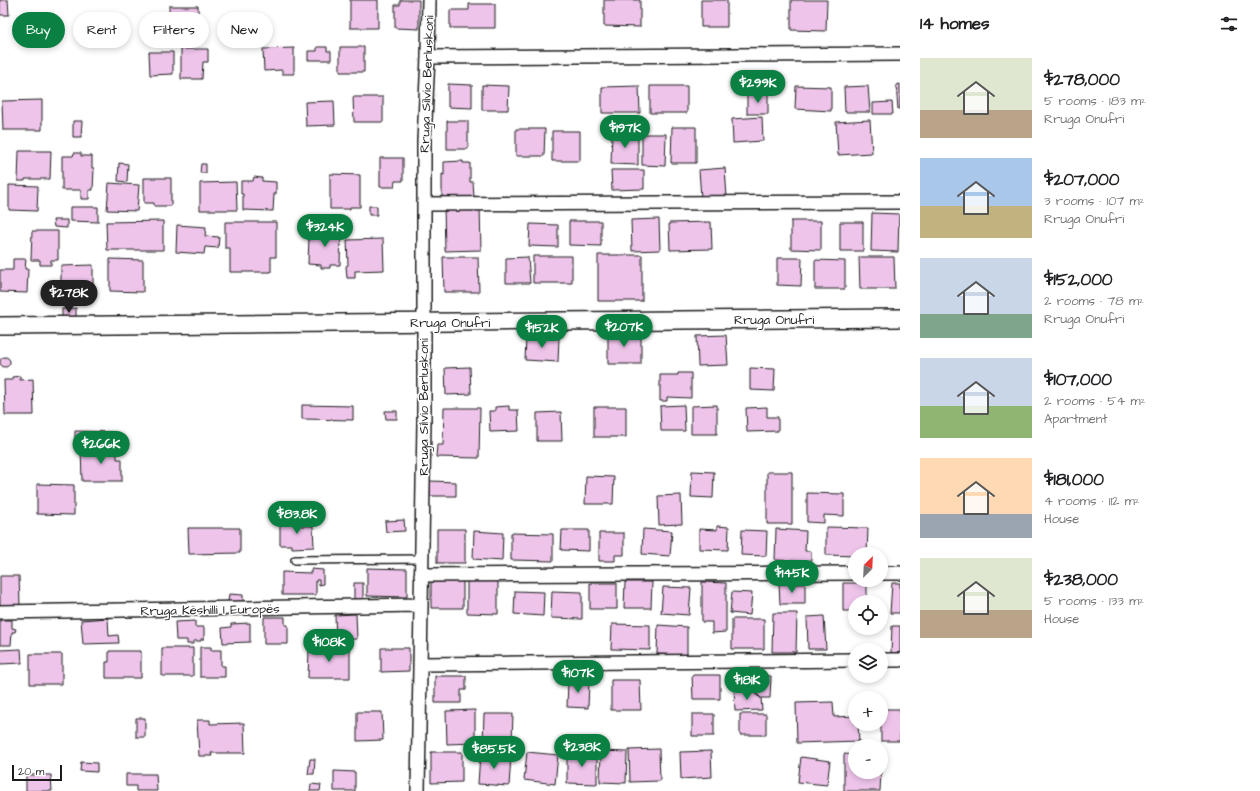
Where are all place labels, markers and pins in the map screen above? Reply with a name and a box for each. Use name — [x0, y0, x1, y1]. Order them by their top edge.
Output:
pin: $299K — [730, 70, 786, 104]
pin: $197K — [597, 115, 653, 149]
pin: $324K — [297, 214, 353, 248]
pin: $278K — [41, 280, 97, 314]
pin: $207K — [596, 314, 652, 348]
pin: $152K — [514, 315, 570, 349]
pin: $266K — [73, 431, 129, 465]
pin: $83.8K — [264, 501, 330, 535]
pin: $145K — [764, 560, 820, 594]
pin: $108K — [301, 629, 357, 663]
pin: $107K — [550, 660, 606, 694]
pin: $181K — [719, 667, 775, 701]
pin: $238K — [554, 734, 610, 768]
pin: $85.5K — [461, 736, 527, 770]

